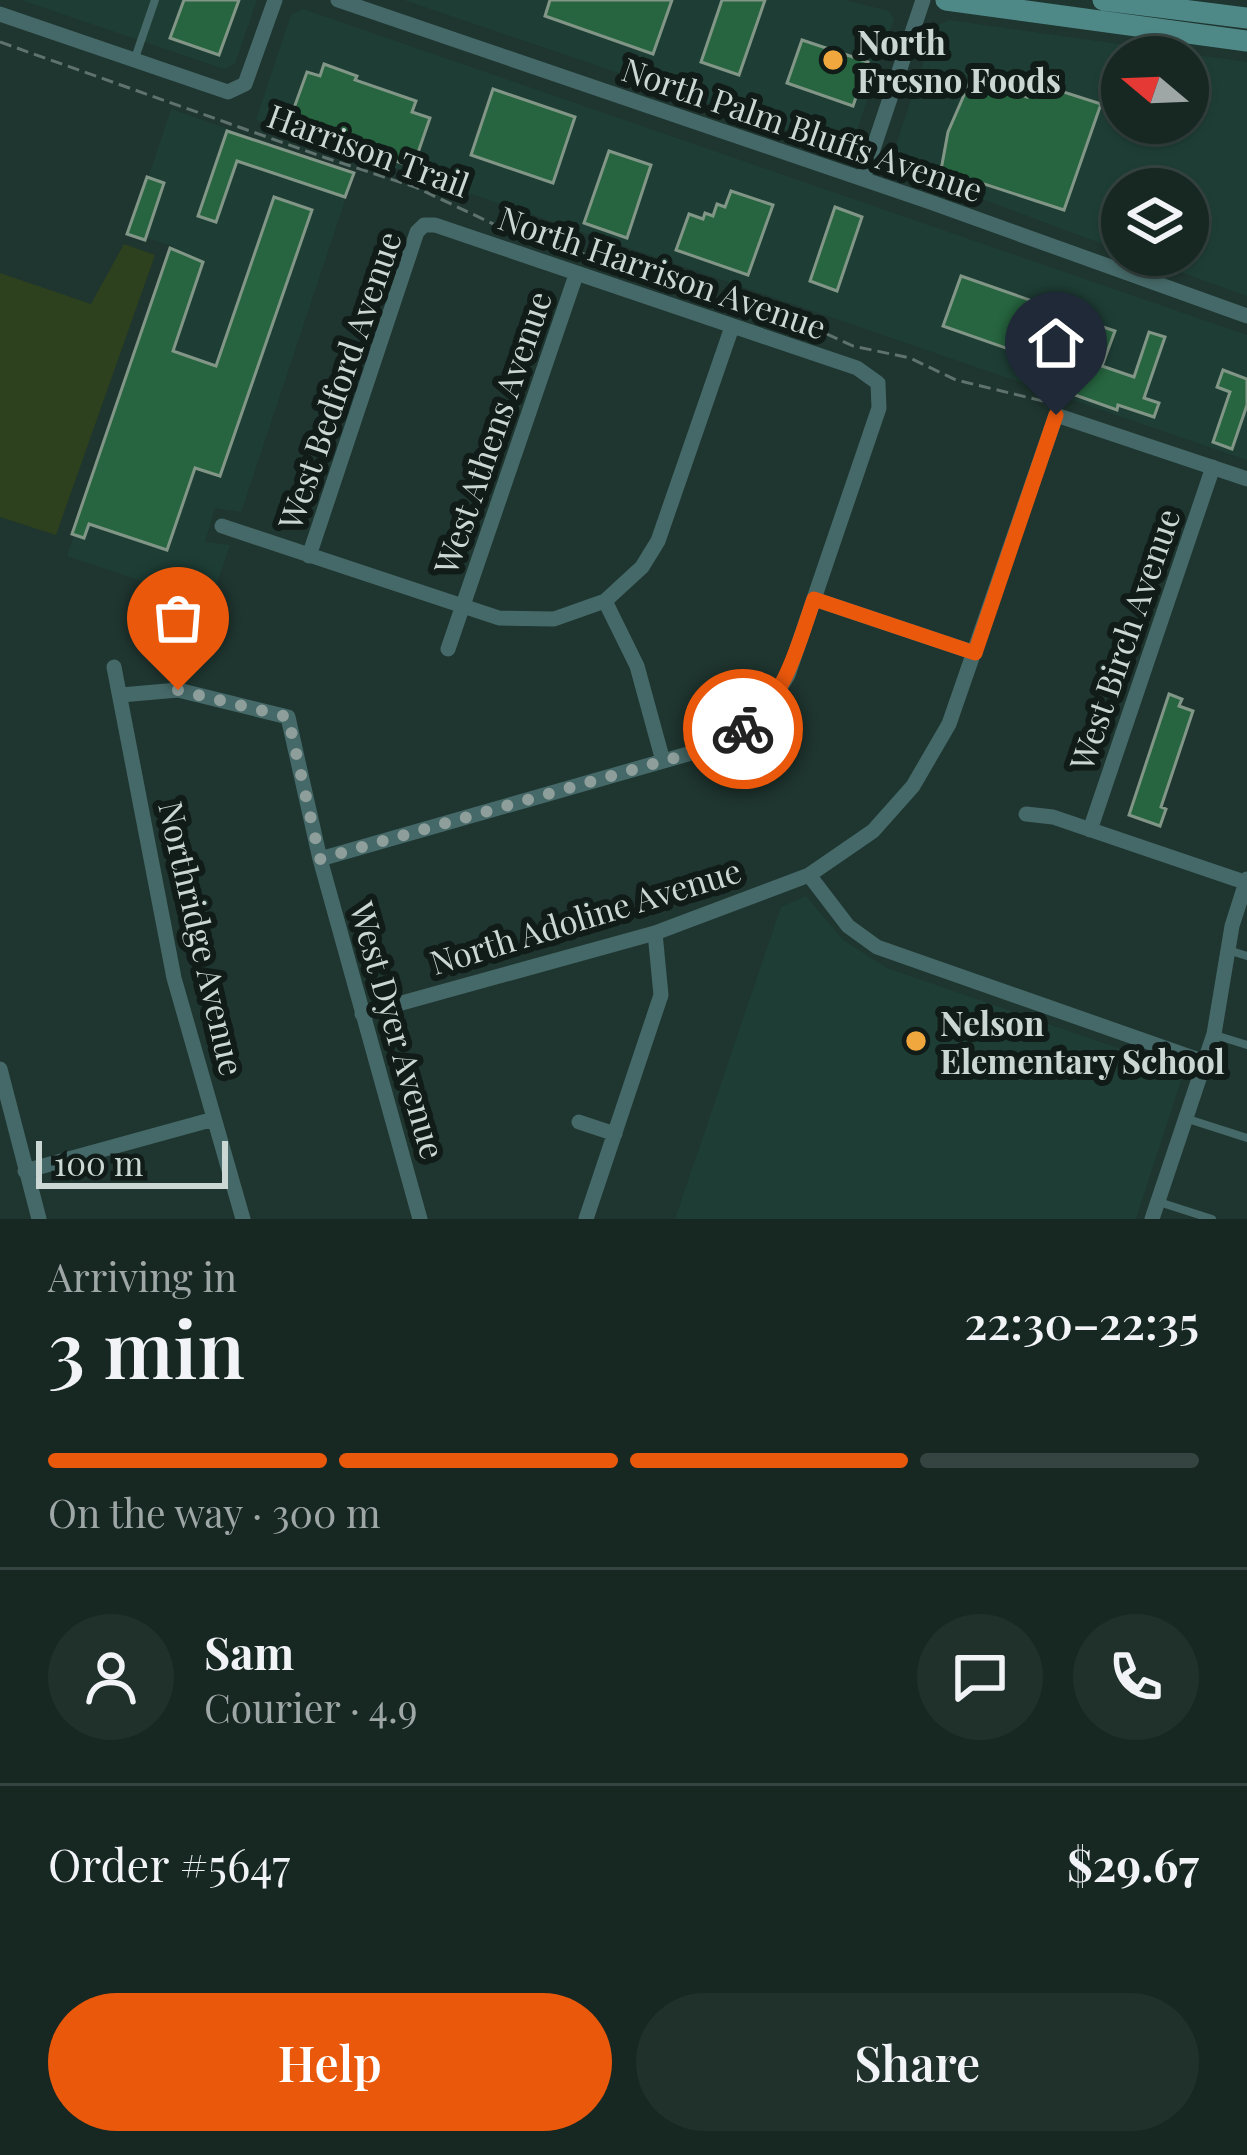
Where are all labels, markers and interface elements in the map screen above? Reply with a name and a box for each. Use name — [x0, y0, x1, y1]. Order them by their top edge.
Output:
place label: North Fresno Foods — [857, 19, 1061, 101]
north arrow — [1101, 36, 1209, 144]
map controls — [1101, 36, 1209, 276]
street label: North Palm Bluffs Avenue — [617, 46, 989, 210]
marker: North Fresno Foods — [820, 47, 846, 73]
street label: Harrison Trail — [262, 92, 476, 206]
button: layers — [1101, 168, 1209, 276]
street label: North Harrison Avenue — [493, 194, 833, 348]
street label: West Bedford Avenue — [266, 225, 410, 536]
street label: West Athens Avenue — [422, 285, 560, 580]
pin — [1005, 292, 1107, 415]
icon: home — [1023, 310, 1089, 376]
street label: West Birch Avenue — [1057, 502, 1188, 777]
pin — [127, 567, 229, 690]
icon: bag — [145, 585, 211, 651]
courier — [683, 669, 803, 789]
icon: bike — [710, 696, 776, 762]
street label: Northridge Avenue — [150, 797, 256, 1079]
street label: North Adoline Avenue — [424, 847, 746, 983]
street label: West Dyer Avenue — [341, 895, 457, 1164]
place label: Nelson Elementary School — [940, 1000, 1225, 1082]
marker: Nelson Elementary School — [903, 1028, 929, 1054]
scale bar — [36, 1135, 228, 1188]
text: 100 m — [54, 1140, 143, 1184]
text: Arriving in — [48, 1250, 237, 1302]
text: 22:30–22:35 — [965, 1291, 1199, 1351]
text: 3 min — [48, 1295, 245, 1399]
text: On the way · 300 m — [48, 1486, 381, 1538]
button: person — [48, 1614, 174, 1740]
button: chat — [917, 1614, 1043, 1740]
button: phone — [1073, 1614, 1199, 1740]
text: Sam — [204, 1621, 294, 1681]
text: Courier · 4.9 — [204, 1681, 418, 1733]
text: Order #5647 — [48, 1833, 290, 1893]
text: $29.67 — [1067, 1833, 1199, 1893]
button: Help — [48, 1993, 612, 2131]
button: Share — [636, 1993, 1199, 2131]

